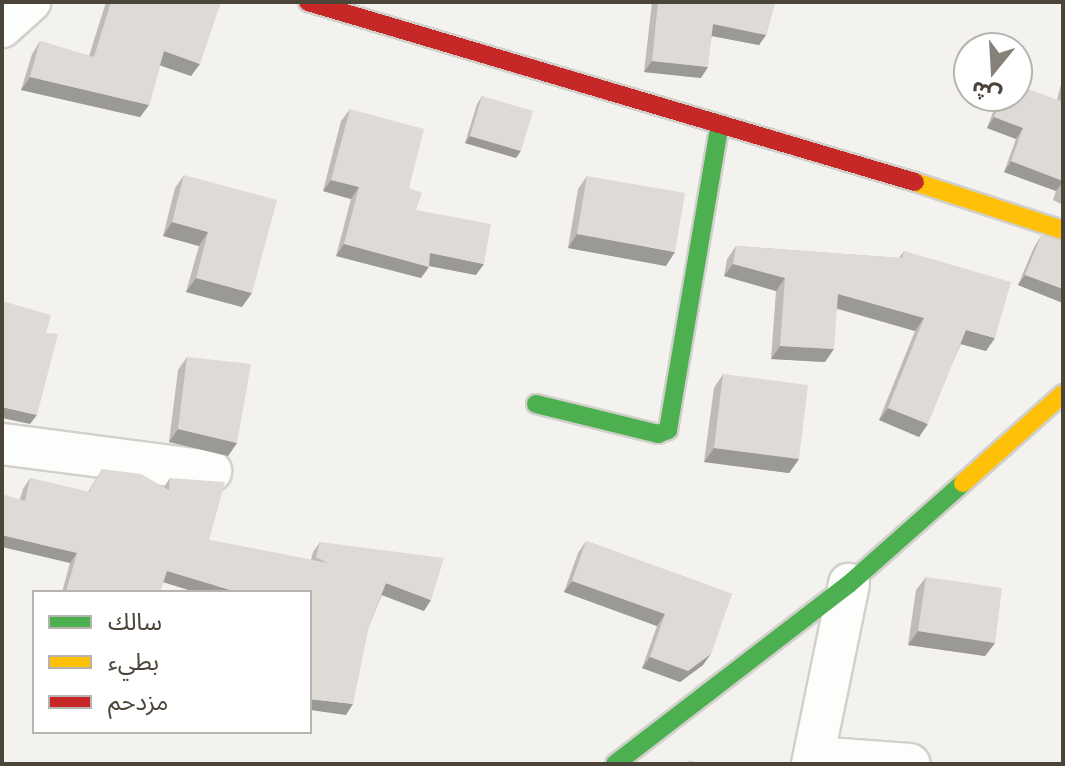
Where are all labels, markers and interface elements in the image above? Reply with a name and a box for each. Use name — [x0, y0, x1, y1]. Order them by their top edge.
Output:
north arrow — [953, 32, 1033, 112]
text: ش — [968, 75, 1005, 111]
legend — [32, 590, 312, 734]
text: سالك — [108, 606, 162, 636]
text: بطيء — [108, 646, 159, 676]
text: مزدحم — [108, 686, 168, 716]

